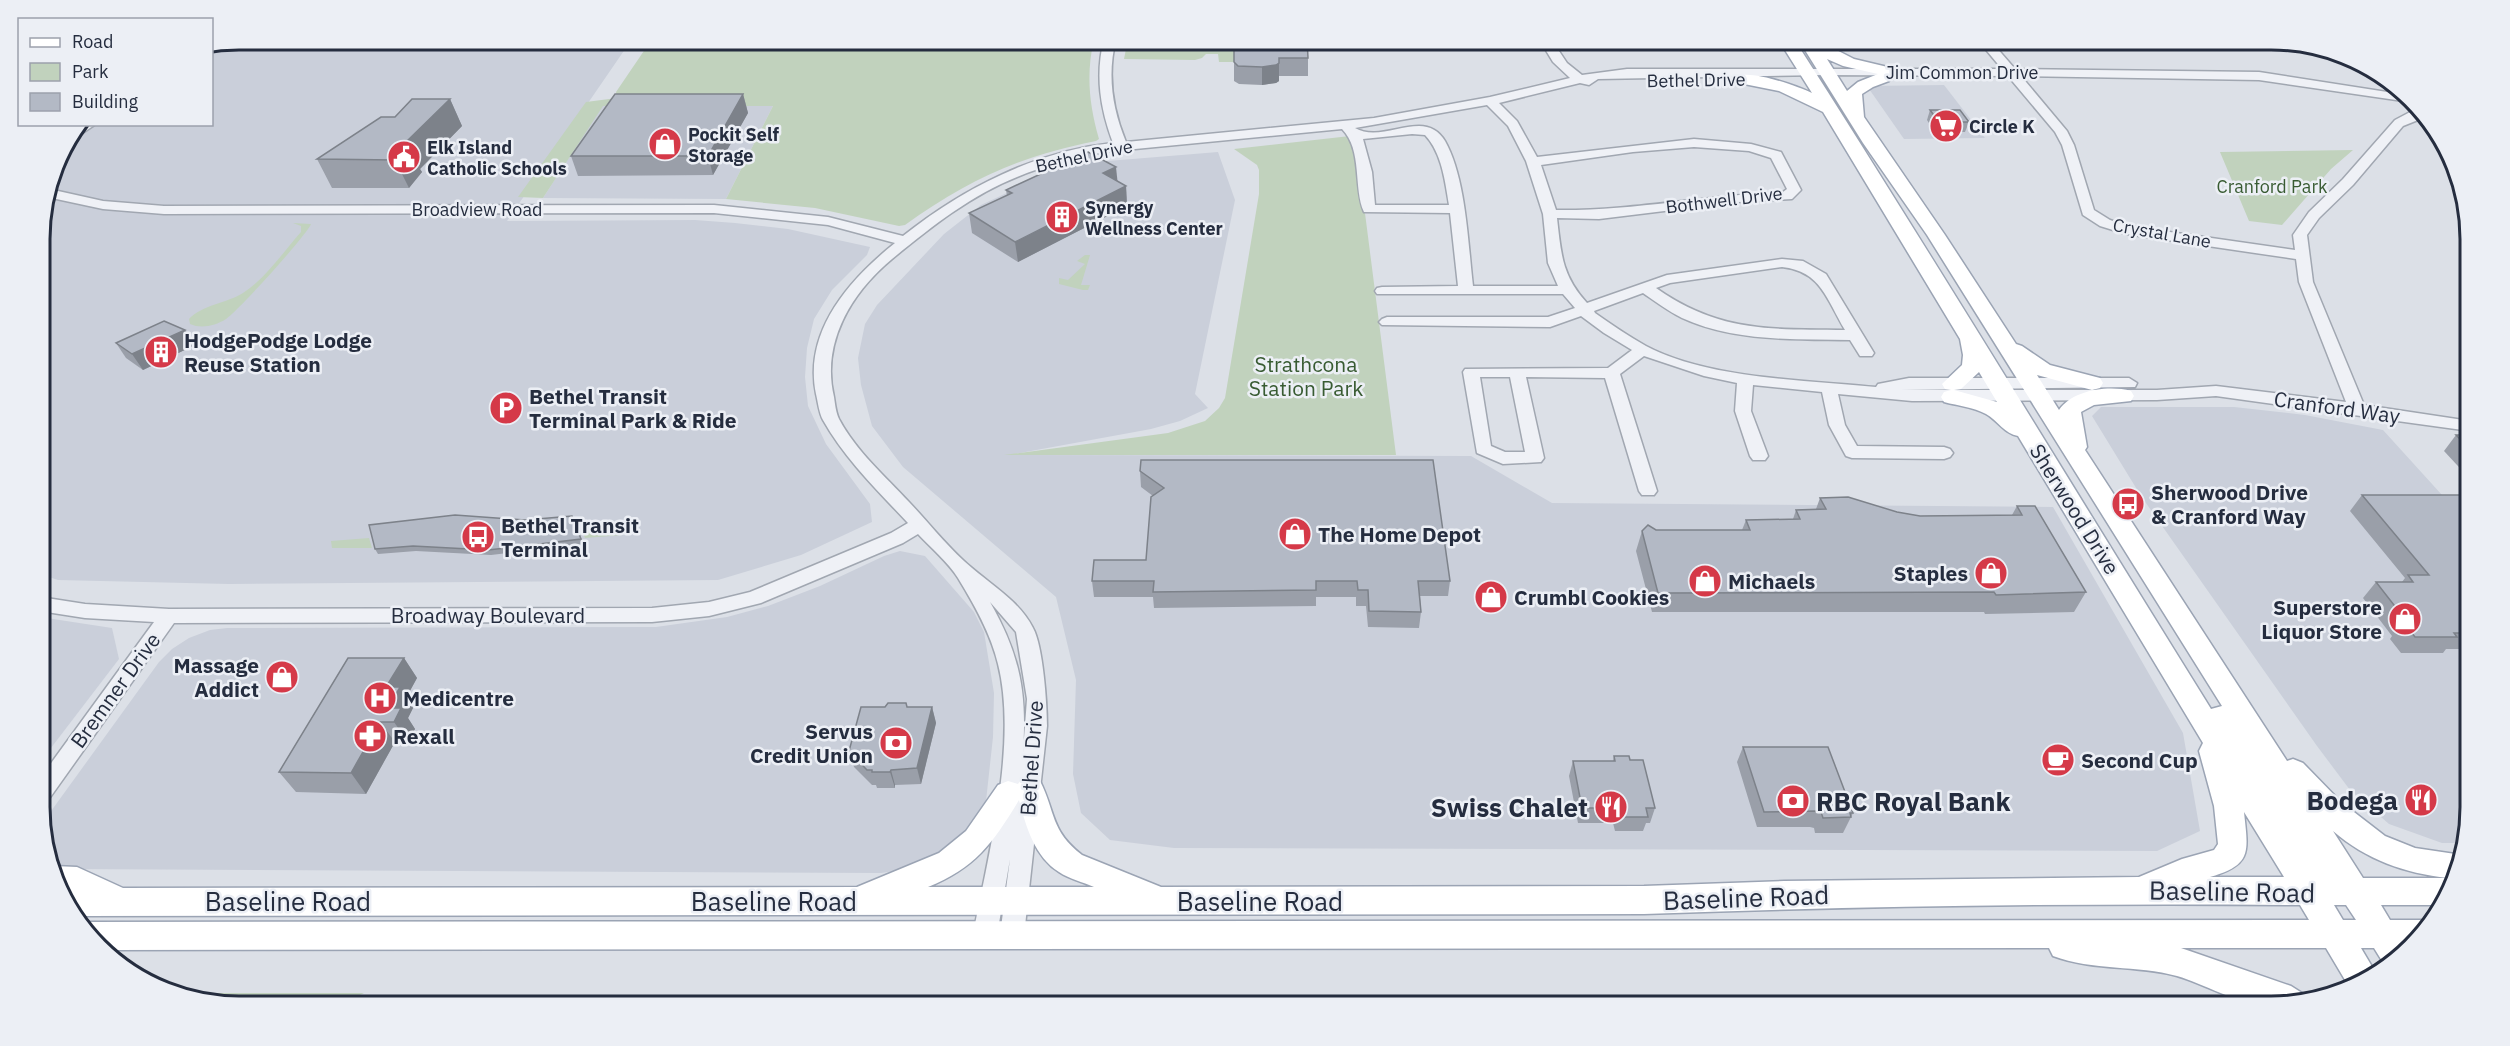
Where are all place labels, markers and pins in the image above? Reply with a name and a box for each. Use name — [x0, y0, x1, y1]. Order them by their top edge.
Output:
supermarket icon: Circle K — [1928, 108, 1964, 144]
place label: Circle K — [1969, 115, 2035, 138]
place label: Pockit Self Storage — [688, 123, 779, 167]
shop icon: Pockit Self Storage — [647, 126, 683, 162]
place label: Elk Island Catholic Schools — [427, 136, 567, 180]
public building icon: Elk Island Catholic Schools — [386, 139, 422, 175]
place label: Synergy Wellness Center — [1085, 196, 1223, 240]
building icon: Synergy Wellness Center — [1044, 199, 1080, 235]
place label: HodgePodge Lodge Reuse Station — [184, 326, 372, 378]
building icon: HodgePodge Lodge Reuse Station — [143, 334, 179, 370]
place label: Bethel Transit Terminal Park & Ride — [529, 382, 737, 434]
parking icon: Bethel Transit Terminal Park & Ride — [488, 390, 524, 426]
place label: Sherwood Drive & Cranford Way — [2151, 478, 2308, 530]
bus stop icon: Sherwood Drive & Cranford Way — [2110, 486, 2146, 522]
place label: Bethel Transit Terminal — [501, 511, 639, 563]
shop icon: The Home Depot — [1277, 516, 1313, 552]
bus stop icon: Bethel Transit Terminal — [460, 519, 496, 555]
place label: The Home Depot — [1318, 520, 1481, 548]
shop icon: Staples — [1973, 555, 2009, 591]
place label: Staples — [1893, 559, 1968, 587]
shop icon: Michaels — [1687, 563, 1723, 599]
place label: Michaels — [1728, 567, 1815, 595]
shop icon: Crumbl Cookies — [1473, 579, 1509, 615]
place label: Crumbl Cookies — [1514, 583, 1669, 611]
place label: Superstore Liquor Store — [2261, 593, 2382, 645]
shop icon: Superstore Liquor Store — [2387, 601, 2423, 637]
place label: Massage Addict — [174, 651, 259, 703]
shop icon: Massage Addict — [264, 659, 300, 695]
hospital icon: Medicentre — [362, 680, 398, 716]
place label: Medicentre — [403, 684, 514, 712]
place label: Servus Credit Union — [750, 717, 873, 769]
pharmacy icon: Rexall — [352, 718, 388, 754]
place label: Rexall — [393, 722, 455, 750]
bank icon: Servus Credit Union — [878, 725, 914, 761]
cafe icon: Second Cup — [2040, 742, 2076, 778]
place label: Second Cup — [2081, 746, 2198, 774]
restaurant icon: Bodega — [2403, 782, 2439, 818]
bank icon: RBC Royal Bank — [1775, 783, 1811, 819]
place label: Bodega — [2306, 783, 2398, 817]
place label: RBC Royal Bank — [1816, 784, 2010, 818]
restaurant icon: Swiss Chalet — [1593, 789, 1629, 825]
place label: Swiss Chalet — [1431, 790, 1588, 824]

